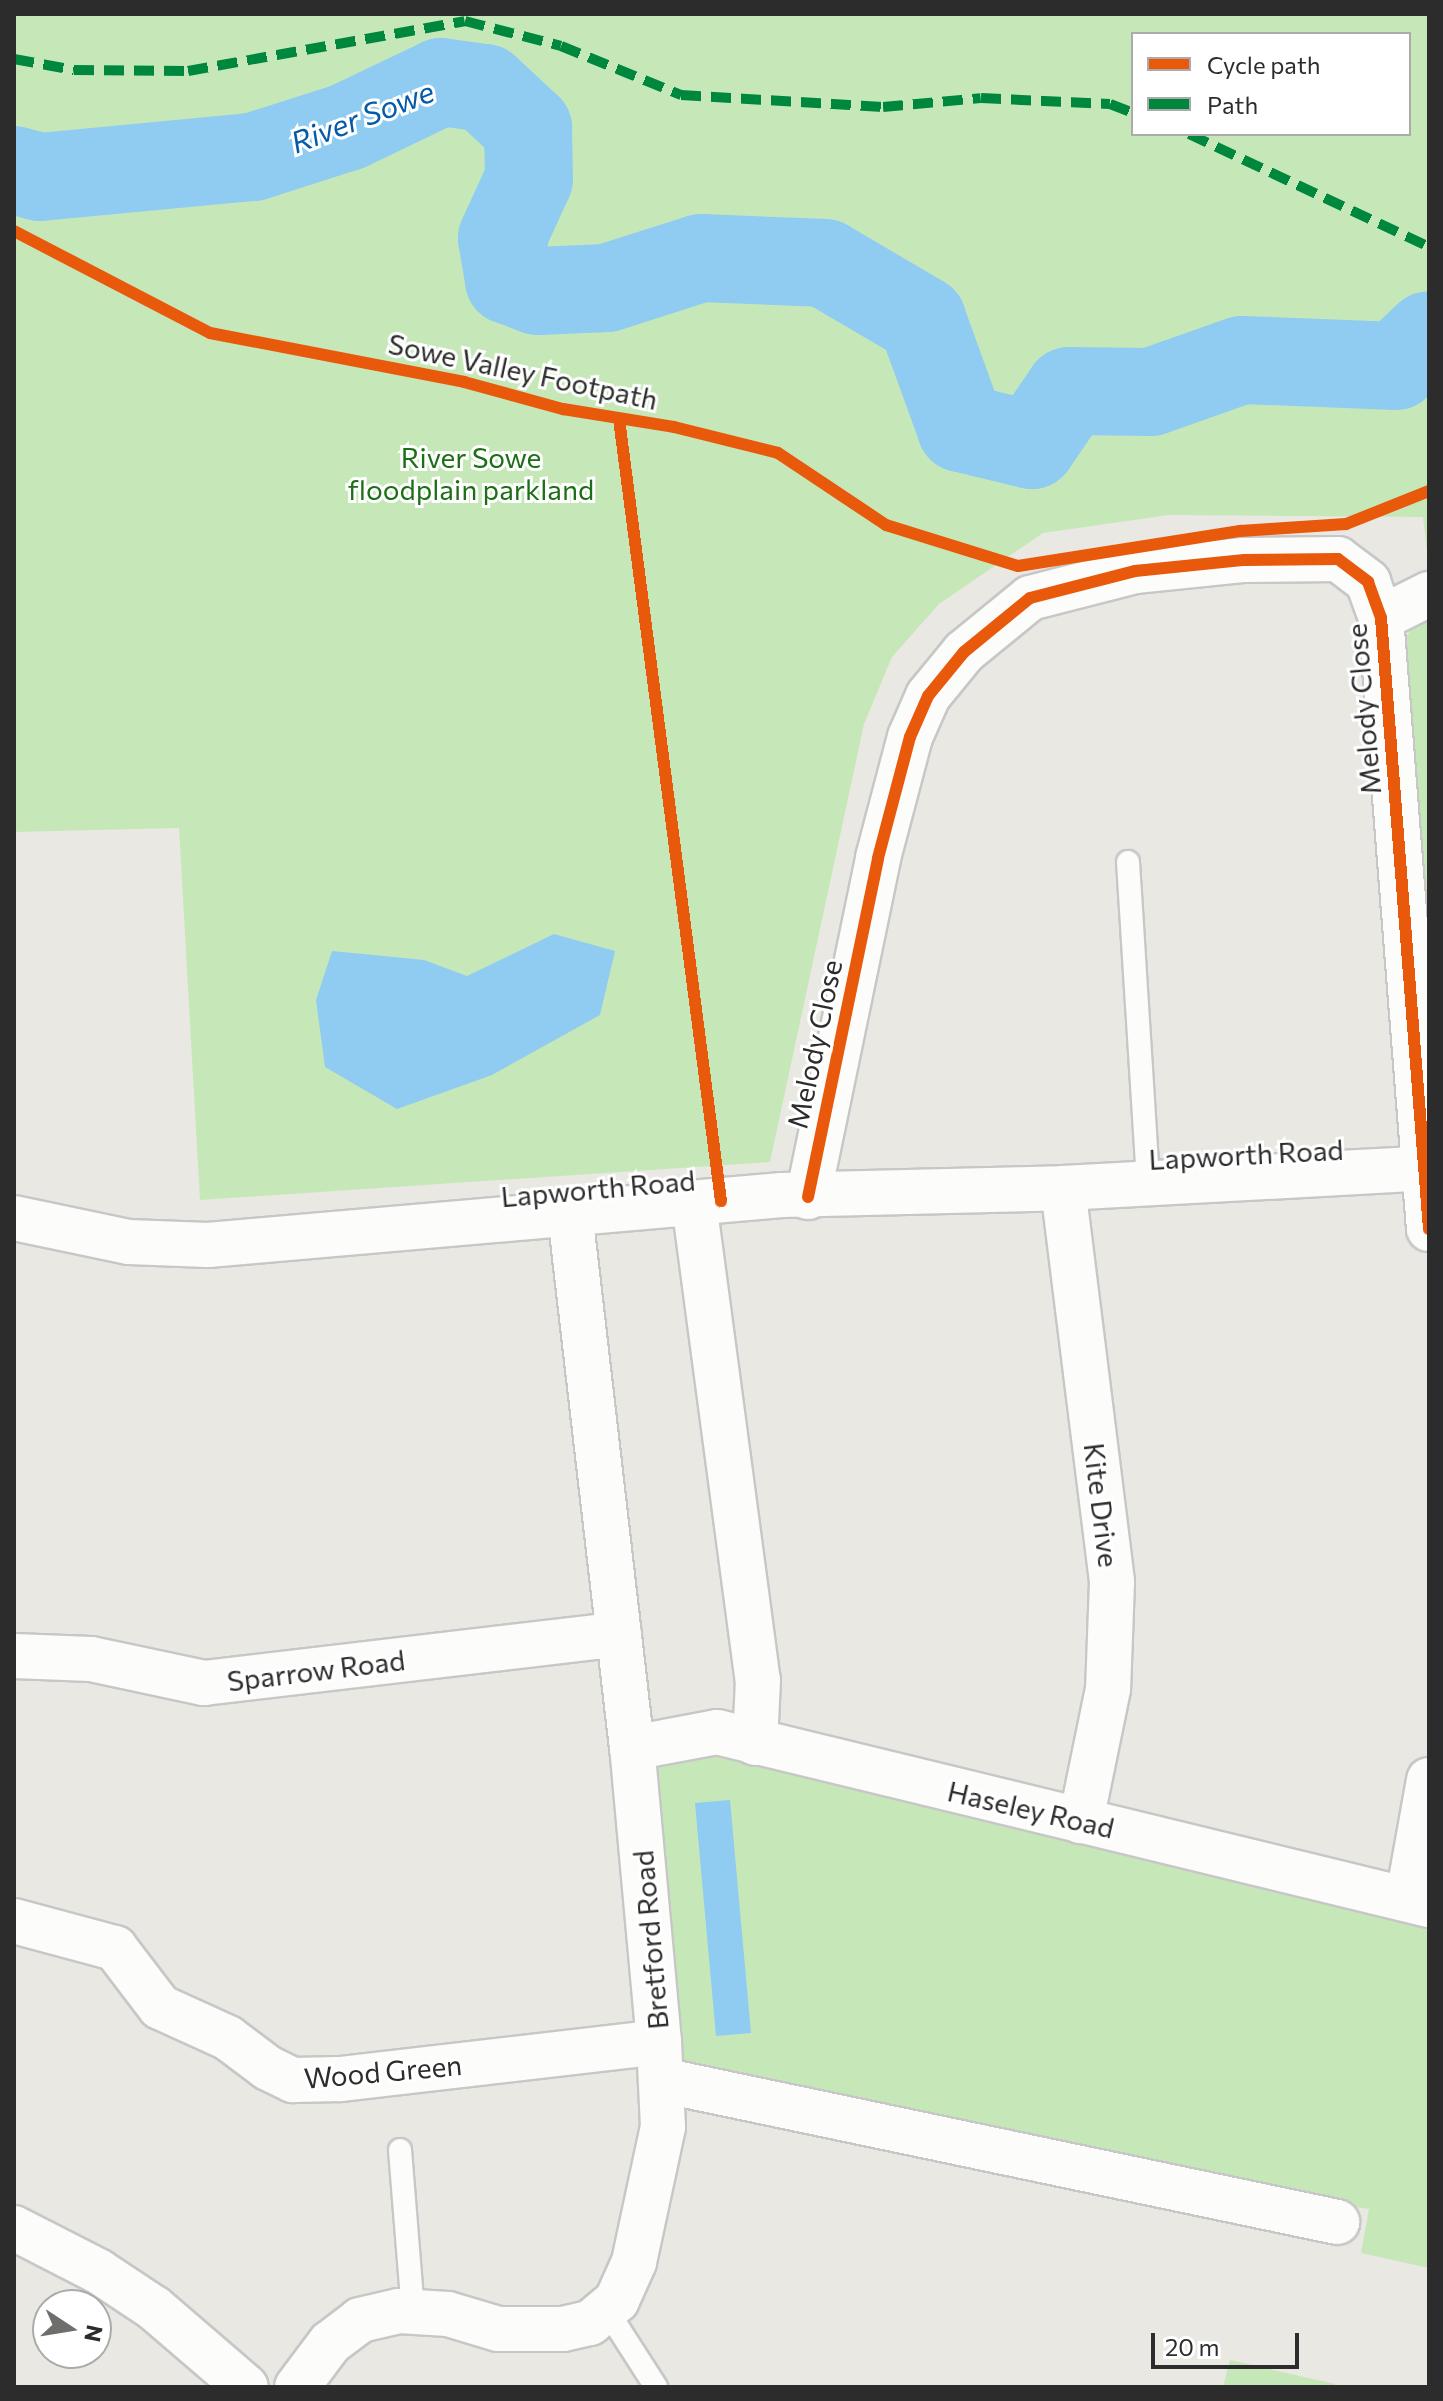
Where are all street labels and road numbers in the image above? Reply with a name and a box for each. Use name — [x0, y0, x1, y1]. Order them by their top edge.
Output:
street label: Sowe Valley Footpath — [385, 326, 661, 416]
street label: Melody Close — [1339, 622, 1387, 796]
street label: Melody Close — [780, 957, 848, 1131]
street label: Lapworth Road — [1148, 1132, 1344, 1176]
street label: Lapworth Road — [499, 1163, 697, 1213]
street label: Kite Drive — [1078, 1441, 1126, 1569]
street label: Sparrow Road — [225, 1642, 407, 1698]
street label: Haseley Road — [944, 1774, 1118, 1844]
street label: Bretford Road — [625, 1849, 675, 2031]
street label: Wood Green — [303, 2047, 463, 2095]

